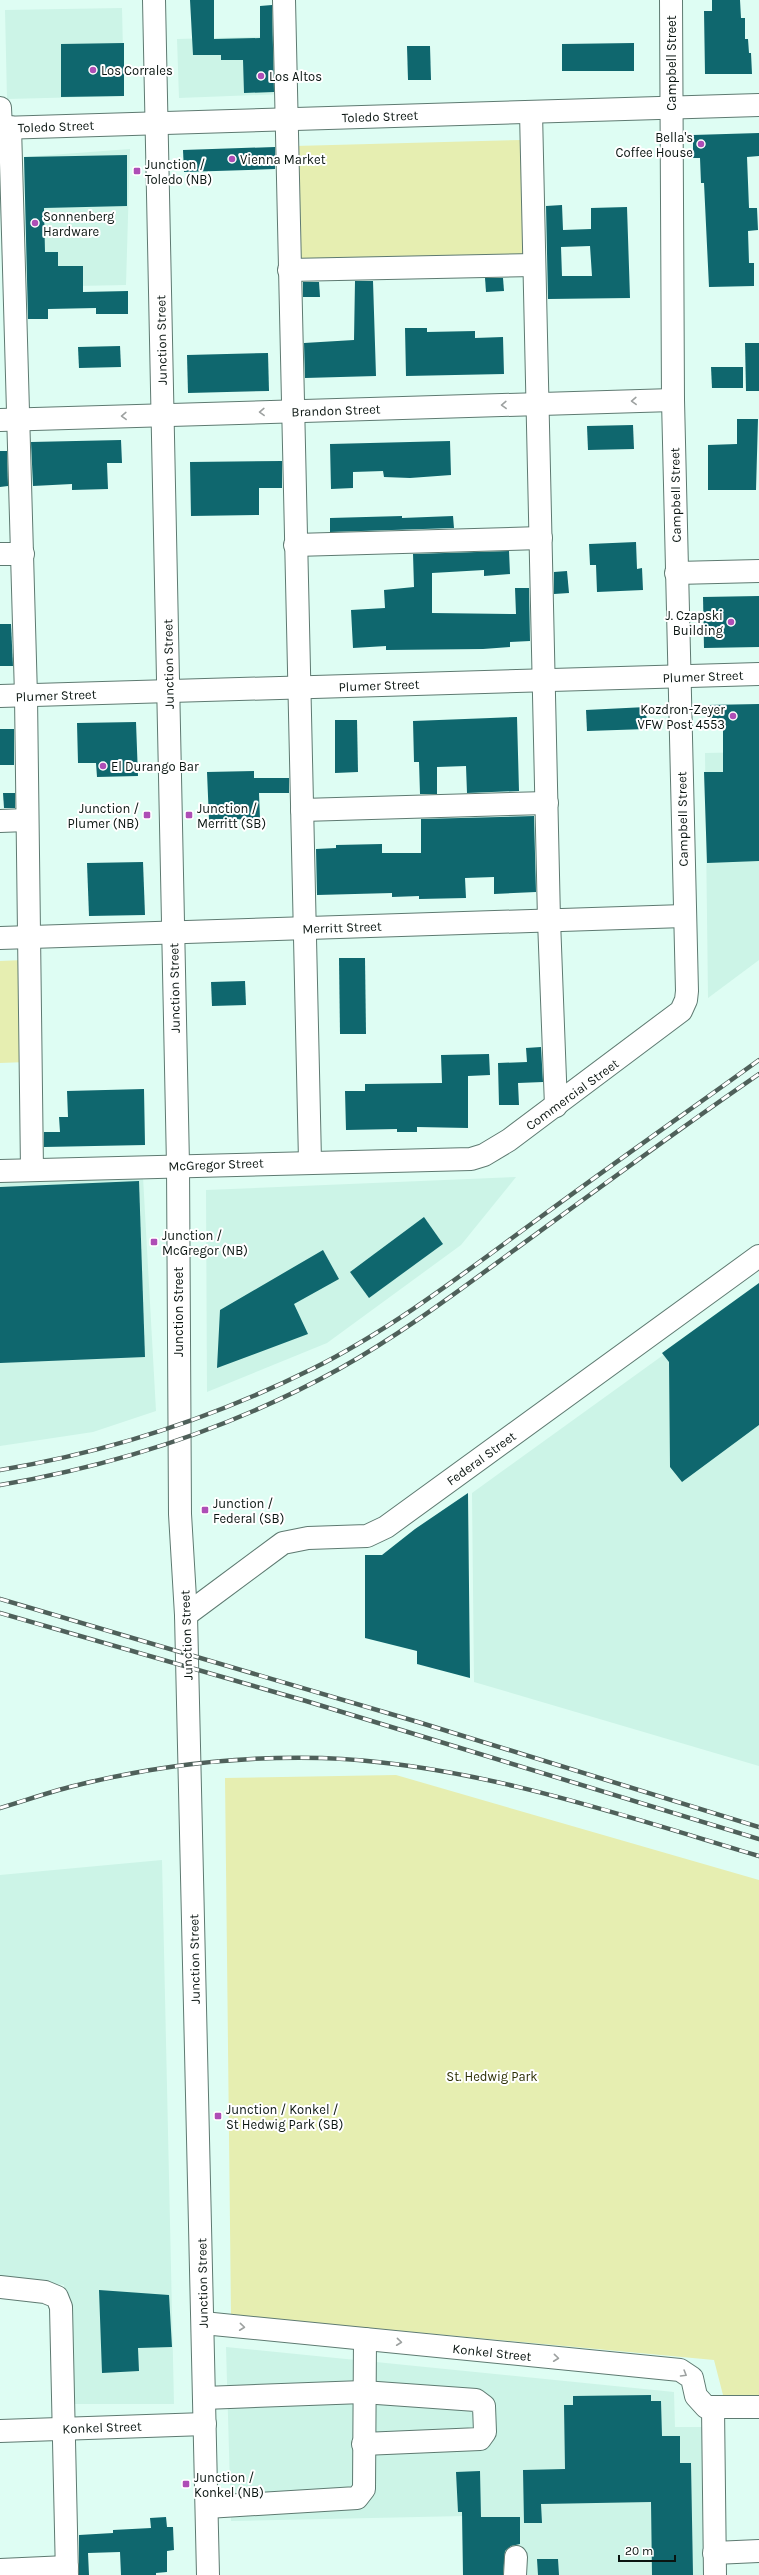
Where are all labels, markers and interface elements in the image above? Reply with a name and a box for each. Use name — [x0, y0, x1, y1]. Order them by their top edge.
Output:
street label: Campbell Street — [664, 15, 679, 111]
place label: Los Corrales — [101, 63, 173, 78]
marker: Los Corrales — [88, 65, 98, 75]
place label: Los Altos — [269, 69, 322, 84]
marker: Los Altos — [256, 71, 266, 81]
street label: Toledo Street — [342, 108, 419, 125]
street label: Toledo Street — [18, 118, 95, 135]
place label: Bella's Coffee House — [615, 130, 693, 160]
marker: Bella's Coffee House — [696, 139, 706, 149]
place label: Vienna Market — [240, 152, 326, 167]
marker: Vienna Market — [227, 154, 237, 164]
place label: Junction / Toledo (NB) — [145, 157, 212, 187]
marker: Junction / Toledo (NB) — [132, 166, 142, 176]
place label: Sonnenberg Hardware — [43, 209, 115, 239]
marker: Sonnenberg Hardware — [30, 218, 40, 228]
street label: Junction Street — [153, 295, 170, 385]
one-way arrow — [631, 396, 637, 405]
street label: Brandon Street — [291, 401, 381, 420]
one-way arrow — [501, 401, 507, 409]
one-way arrow — [259, 408, 265, 417]
one-way arrow — [121, 412, 127, 421]
street label: Campbell Street — [667, 447, 684, 543]
place label: J. Czapski Building — [665, 608, 724, 638]
marker: J. Czapski Building — [726, 617, 736, 627]
street label: Junction Street — [160, 619, 177, 709]
street label: Plumer Street — [662, 668, 744, 685]
street label: Plumer Street — [338, 677, 420, 694]
street label: Plumer Street — [15, 687, 97, 704]
place label: Kozdron-Zeyer VFW Post 4553 — [638, 702, 725, 732]
marker: Kozdron-Zeyer VFW Post 4553 — [728, 711, 738, 721]
place label: El Durango Bar — [111, 759, 199, 774]
marker: El Durango Bar — [98, 761, 108, 771]
street label: Campbell Street — [674, 771, 691, 867]
place label: Junction / Plumer (NB) — [67, 801, 139, 831]
place label: Junction / Merritt (SB) — [197, 801, 266, 831]
marker: Junction / Plumer (NB) — [142, 810, 152, 820]
marker: Junction / Merritt (SB) — [184, 810, 194, 820]
street label: Merritt Street — [302, 919, 382, 936]
street label: Junction Street — [166, 943, 183, 1033]
street label: Commercial Street — [523, 1056, 622, 1133]
street label: McGregor Street — [168, 1155, 264, 1174]
place label: Junction / McGregor (NB) — [162, 1228, 248, 1258]
marker: Junction / McGregor (NB) — [149, 1237, 159, 1247]
street label: Junction Street — [171, 1267, 186, 1357]
street label: Federal Street — [444, 1428, 519, 1489]
place label: Junction / Federal (SB) — [213, 1496, 284, 1526]
marker: Junction / Federal (SB) — [200, 1505, 210, 1515]
street label: Junction Street — [177, 1590, 196, 1680]
street label: Junction Street — [186, 1914, 203, 2004]
park label: St. Hedwig Park — [446, 2069, 538, 2084]
place label: Junction / Konkel / St Hedwig Park (SB) — [226, 2102, 343, 2132]
marker: Junction / Konkel / St Hedwig Park (SB) — [213, 2111, 223, 2121]
street label: Junction Street — [194, 2238, 211, 2328]
one-way arrow — [239, 2322, 245, 2331]
one-way arrow — [396, 2338, 402, 2347]
street label: Konkel Street — [452, 2341, 532, 2364]
one-way arrow — [553, 2353, 559, 2362]
one-way arrow — [680, 2369, 687, 2376]
street label: Konkel Street — [62, 2419, 142, 2436]
place label: Junction / Konkel (NB) — [194, 2470, 264, 2500]
marker: Junction / Konkel (NB) — [181, 2479, 191, 2489]
scale bar — [619, 2537, 675, 2563]
text: 20 m — [625, 2544, 653, 2558]

